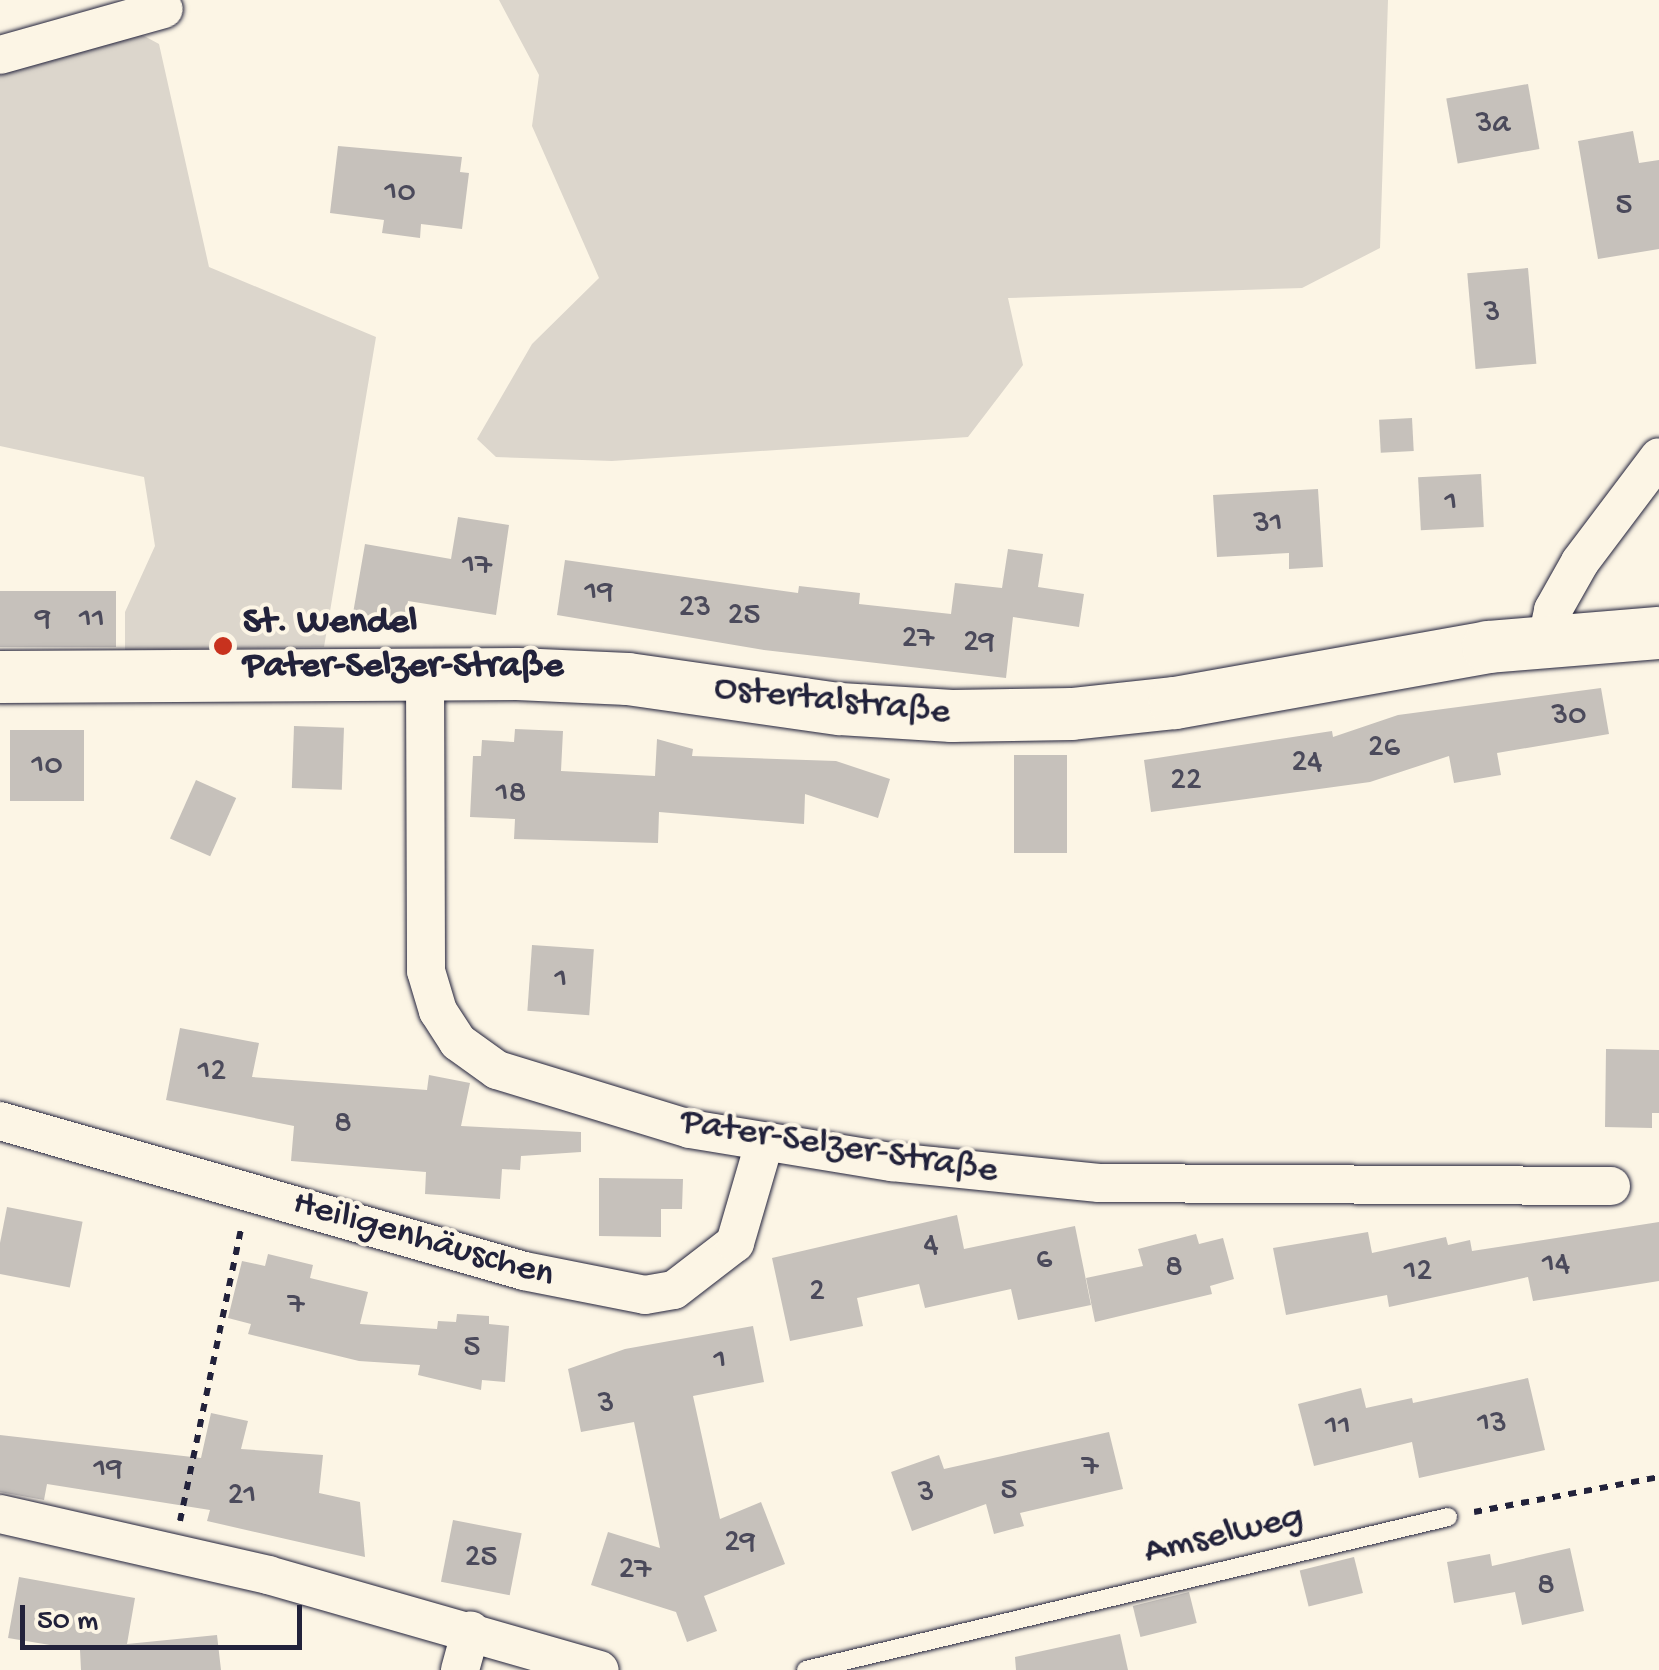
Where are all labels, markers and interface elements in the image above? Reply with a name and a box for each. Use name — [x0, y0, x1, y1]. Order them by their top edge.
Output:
house number: 3a — [1476, 105, 1510, 143]
house number: 10 — [384, 174, 416, 212]
house number: 5 — [1616, 187, 1632, 225]
house number: 3 — [1484, 294, 1500, 332]
house number: 1 — [1445, 484, 1457, 522]
house number: 31 — [1253, 505, 1283, 543]
house number: 17 — [462, 547, 492, 585]
house number: 19 — [585, 574, 613, 612]
house number: 23 — [679, 589, 711, 627]
house number: 25 — [728, 597, 760, 635]
house number: 9 — [35, 601, 51, 639]
house number: 11 — [79, 601, 105, 639]
place label: St. Wendel Pater-Selzer-Straße — [243, 601, 563, 690]
house number: 27 — [902, 620, 934, 658]
house number: 29 — [963, 624, 995, 662]
marker: St. Wendel Pater-Selzer-Straße — [212, 635, 234, 657]
street label: Ostertalstraße — [712, 667, 952, 737]
house number: 30 — [1552, 697, 1586, 735]
house number: 26 — [1368, 729, 1400, 767]
house number: 24 — [1292, 744, 1322, 782]
house number: 10 — [31, 747, 63, 785]
house number: 22 — [1170, 762, 1202, 800]
house number: 18 — [496, 775, 526, 813]
house number: 1 — [555, 961, 567, 999]
house number: 12 — [198, 1053, 226, 1091]
street label: Pater-Selzer-Straße — [677, 1100, 1001, 1196]
house number: 8 — [334, 1105, 352, 1143]
street label: Heiligenhäuschen — [287, 1182, 559, 1300]
house number: 4 — [923, 1227, 939, 1265]
house number: 6 — [1036, 1241, 1052, 1279]
house number: 14 — [1542, 1246, 1570, 1284]
house number: 8 — [1165, 1249, 1183, 1287]
house number: 12 — [1404, 1253, 1432, 1291]
house number: 2 — [809, 1273, 825, 1311]
house number: 7 — [288, 1286, 304, 1324]
house number: 5 — [464, 1329, 480, 1367]
house number: 1 — [714, 1342, 726, 1380]
house number: 3 — [598, 1385, 614, 1423]
house number: 13 — [1477, 1405, 1507, 1443]
house number: 11 — [1325, 1408, 1351, 1446]
house number: 7 — [1082, 1448, 1098, 1486]
house number: 19 — [94, 1451, 122, 1489]
house number: 5 — [1001, 1472, 1017, 1510]
house number: 3 — [918, 1474, 934, 1512]
house number: 21 — [228, 1477, 256, 1515]
street label: Amselweg — [1140, 1496, 1308, 1576]
house number: 29 — [724, 1524, 756, 1562]
house number: 25 — [465, 1539, 497, 1577]
house number: 27 — [619, 1551, 651, 1589]
house number: 8 — [1537, 1567, 1555, 1605]
scale bar — [25, 1585, 308, 1647]
text: 50 m — [37, 1605, 98, 1640]

